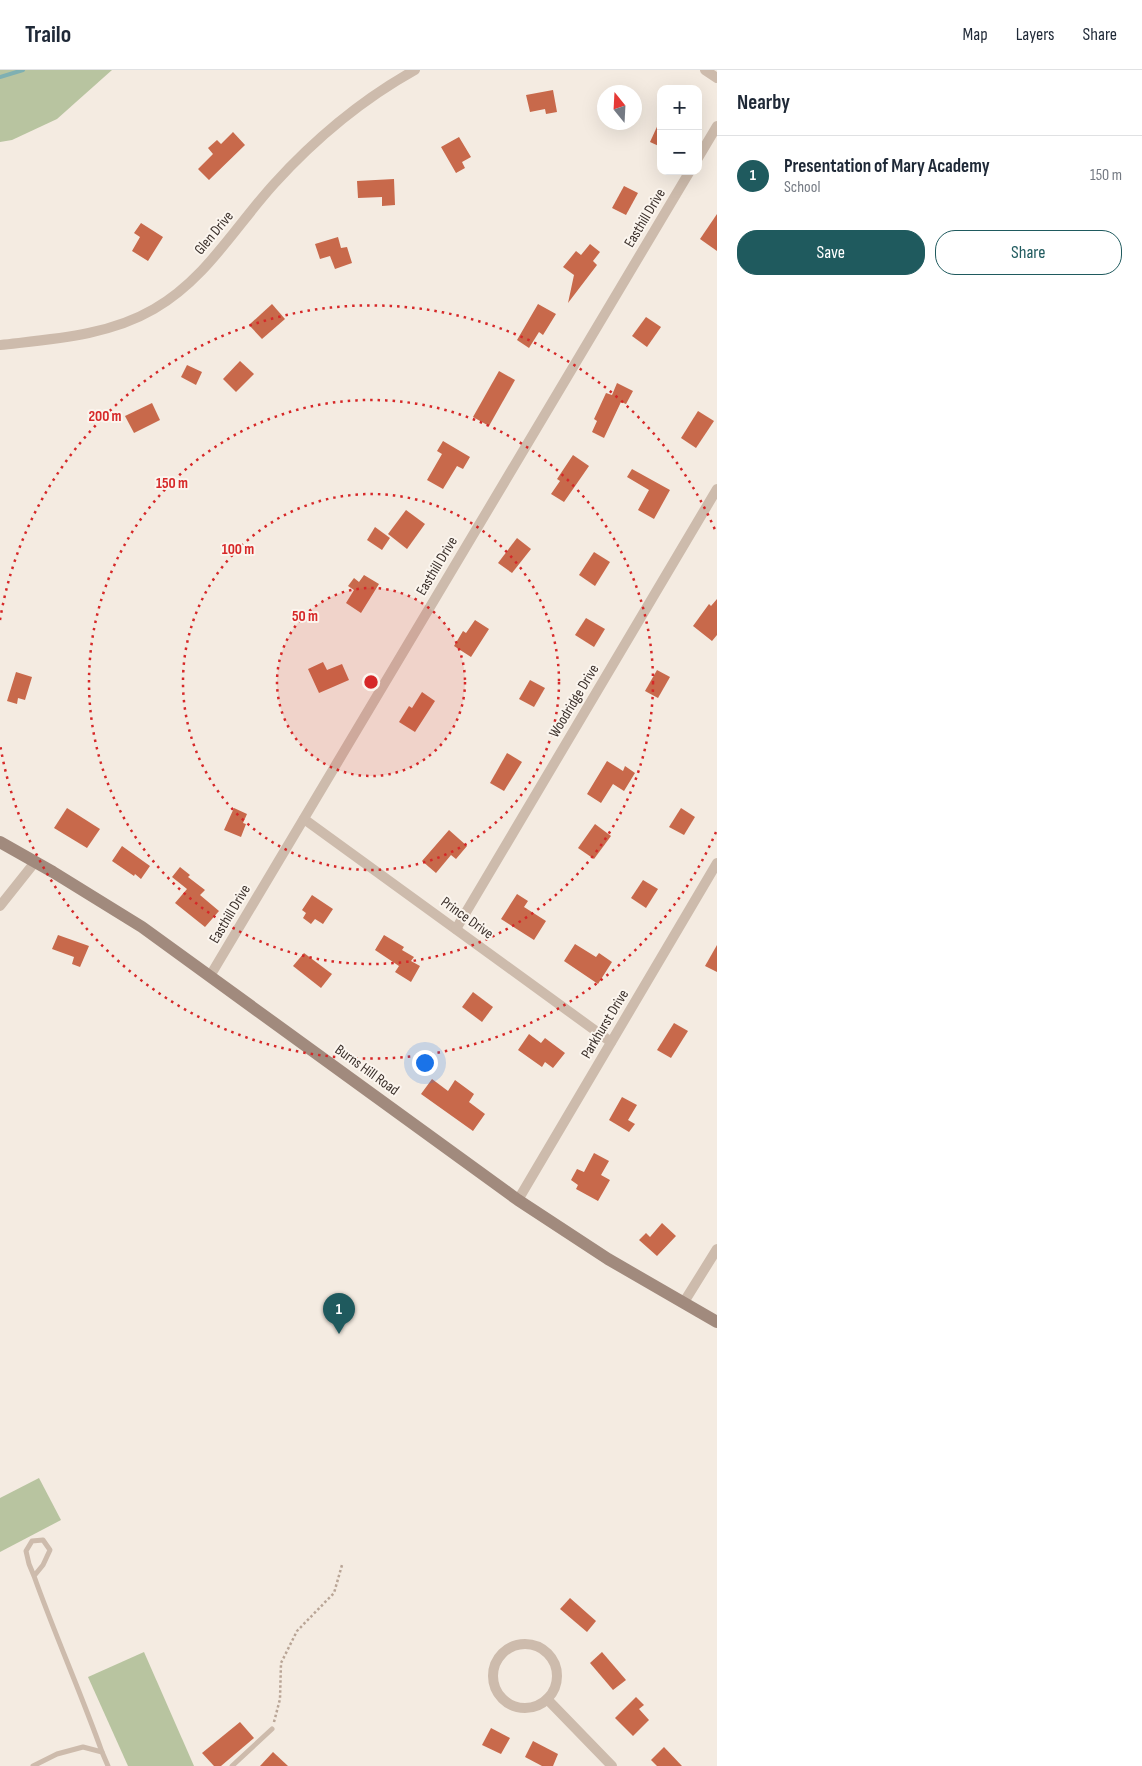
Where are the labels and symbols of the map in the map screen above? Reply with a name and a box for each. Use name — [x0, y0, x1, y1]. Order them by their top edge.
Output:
north arrow — [597, 85, 642, 130]
street label: Easthill Drive — [620, 185, 670, 251]
street label: Glen Drive — [190, 207, 238, 259]
text: 200 m — [88, 407, 122, 426]
text: 150 m — [156, 474, 188, 493]
street label: Easthill Drive — [412, 533, 462, 599]
text: 100 m — [222, 540, 254, 559]
text: 50 m — [292, 607, 318, 626]
street label: Woodridge Drive — [545, 661, 603, 741]
centre of rings — [362, 673, 380, 691]
street label: Easthill Drive — [205, 881, 255, 947]
street label: Prince Drive — [437, 893, 497, 943]
street label: Parkhurst Drive — [577, 986, 633, 1062]
street label: Burns Hill Road — [331, 1040, 403, 1100]
your location — [412, 1050, 438, 1076]
pin: 1 — [323, 1293, 355, 1334]

